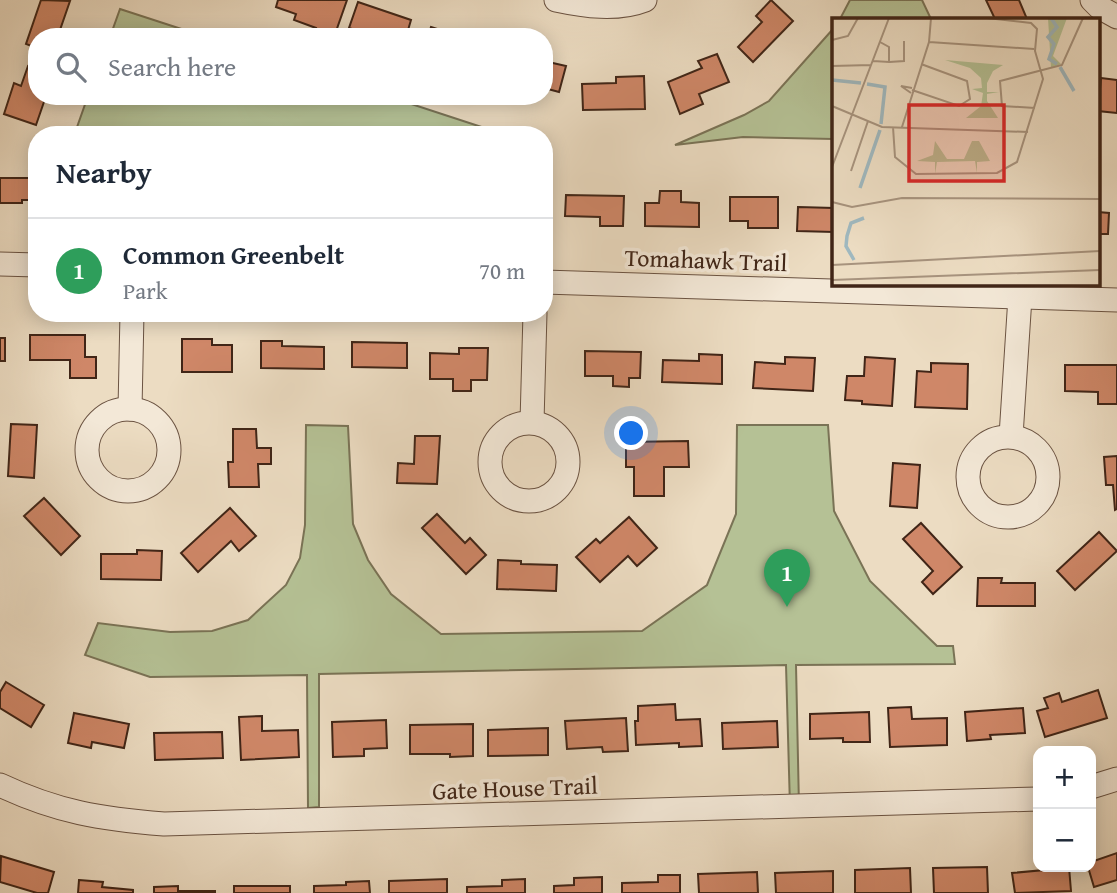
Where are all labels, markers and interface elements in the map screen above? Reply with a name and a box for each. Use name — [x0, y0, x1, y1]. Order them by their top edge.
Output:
inset map — [832, 18, 1100, 285]
search box — [28, 28, 553, 105]
text: Search here — [108, 47, 236, 86]
icon: search — [52, 48, 90, 86]
text: Nearby — [56, 150, 152, 194]
text: Common Greenbelt — [123, 235, 344, 274]
street label: Tomahawk Trail — [624, 240, 788, 280]
text: 1 — [73, 254, 85, 287]
text: 70 m — [479, 254, 525, 287]
text: Park — [123, 274, 167, 307]
your location — [614, 416, 648, 450]
pin: 1 — [764, 549, 810, 607]
map controls — [1033, 746, 1096, 872]
button: + — [1033, 746, 1096, 809]
street label: Gate House Trail — [432, 768, 599, 808]
button: − — [1033, 809, 1096, 872]

